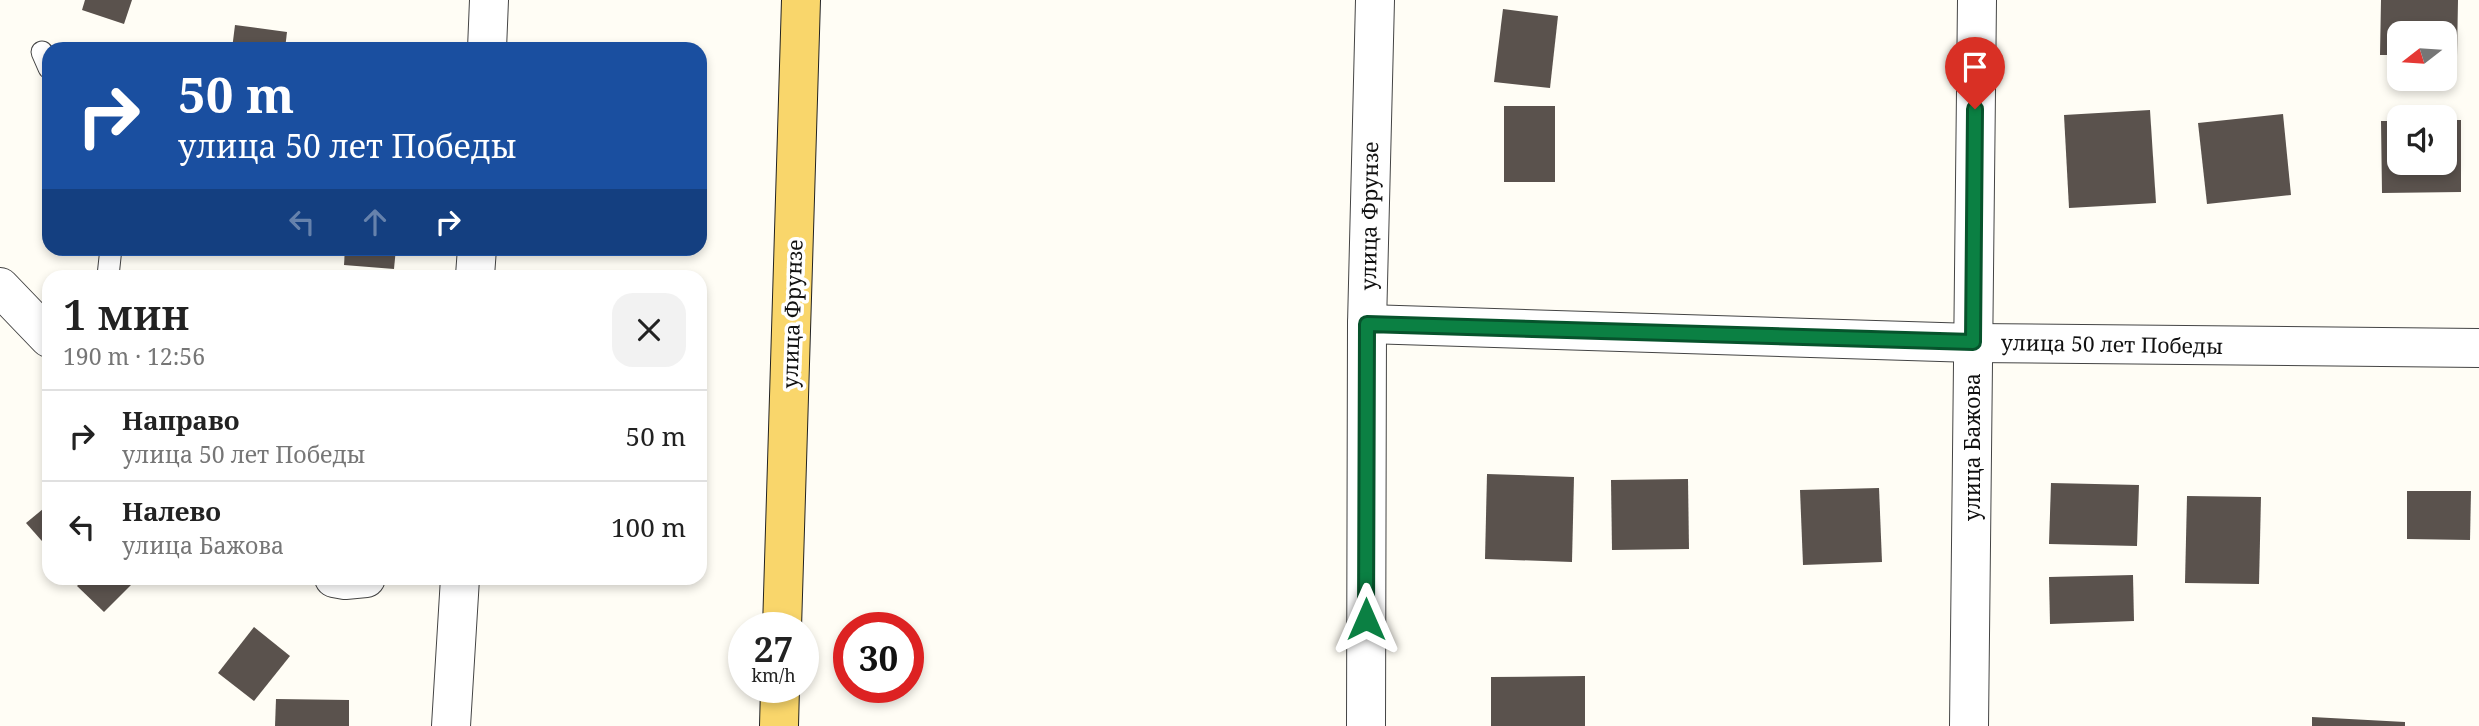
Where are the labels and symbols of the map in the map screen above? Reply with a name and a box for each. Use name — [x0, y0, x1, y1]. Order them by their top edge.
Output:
north arrow — [2387, 21, 2457, 91]
pin — [1945, 37, 2005, 109]
street label: улица Фрунзе — [1354, 141, 1384, 291]
street label: улица Фрунзе — [775, 239, 809, 389]
street label: улица 50 лет Победы — [2001, 328, 2223, 360]
street label: улица Бажова — [1958, 373, 1986, 521]
position arrow — [1329, 582, 1403, 656]
speed limit sign: 30 — [833, 612, 924, 703]

